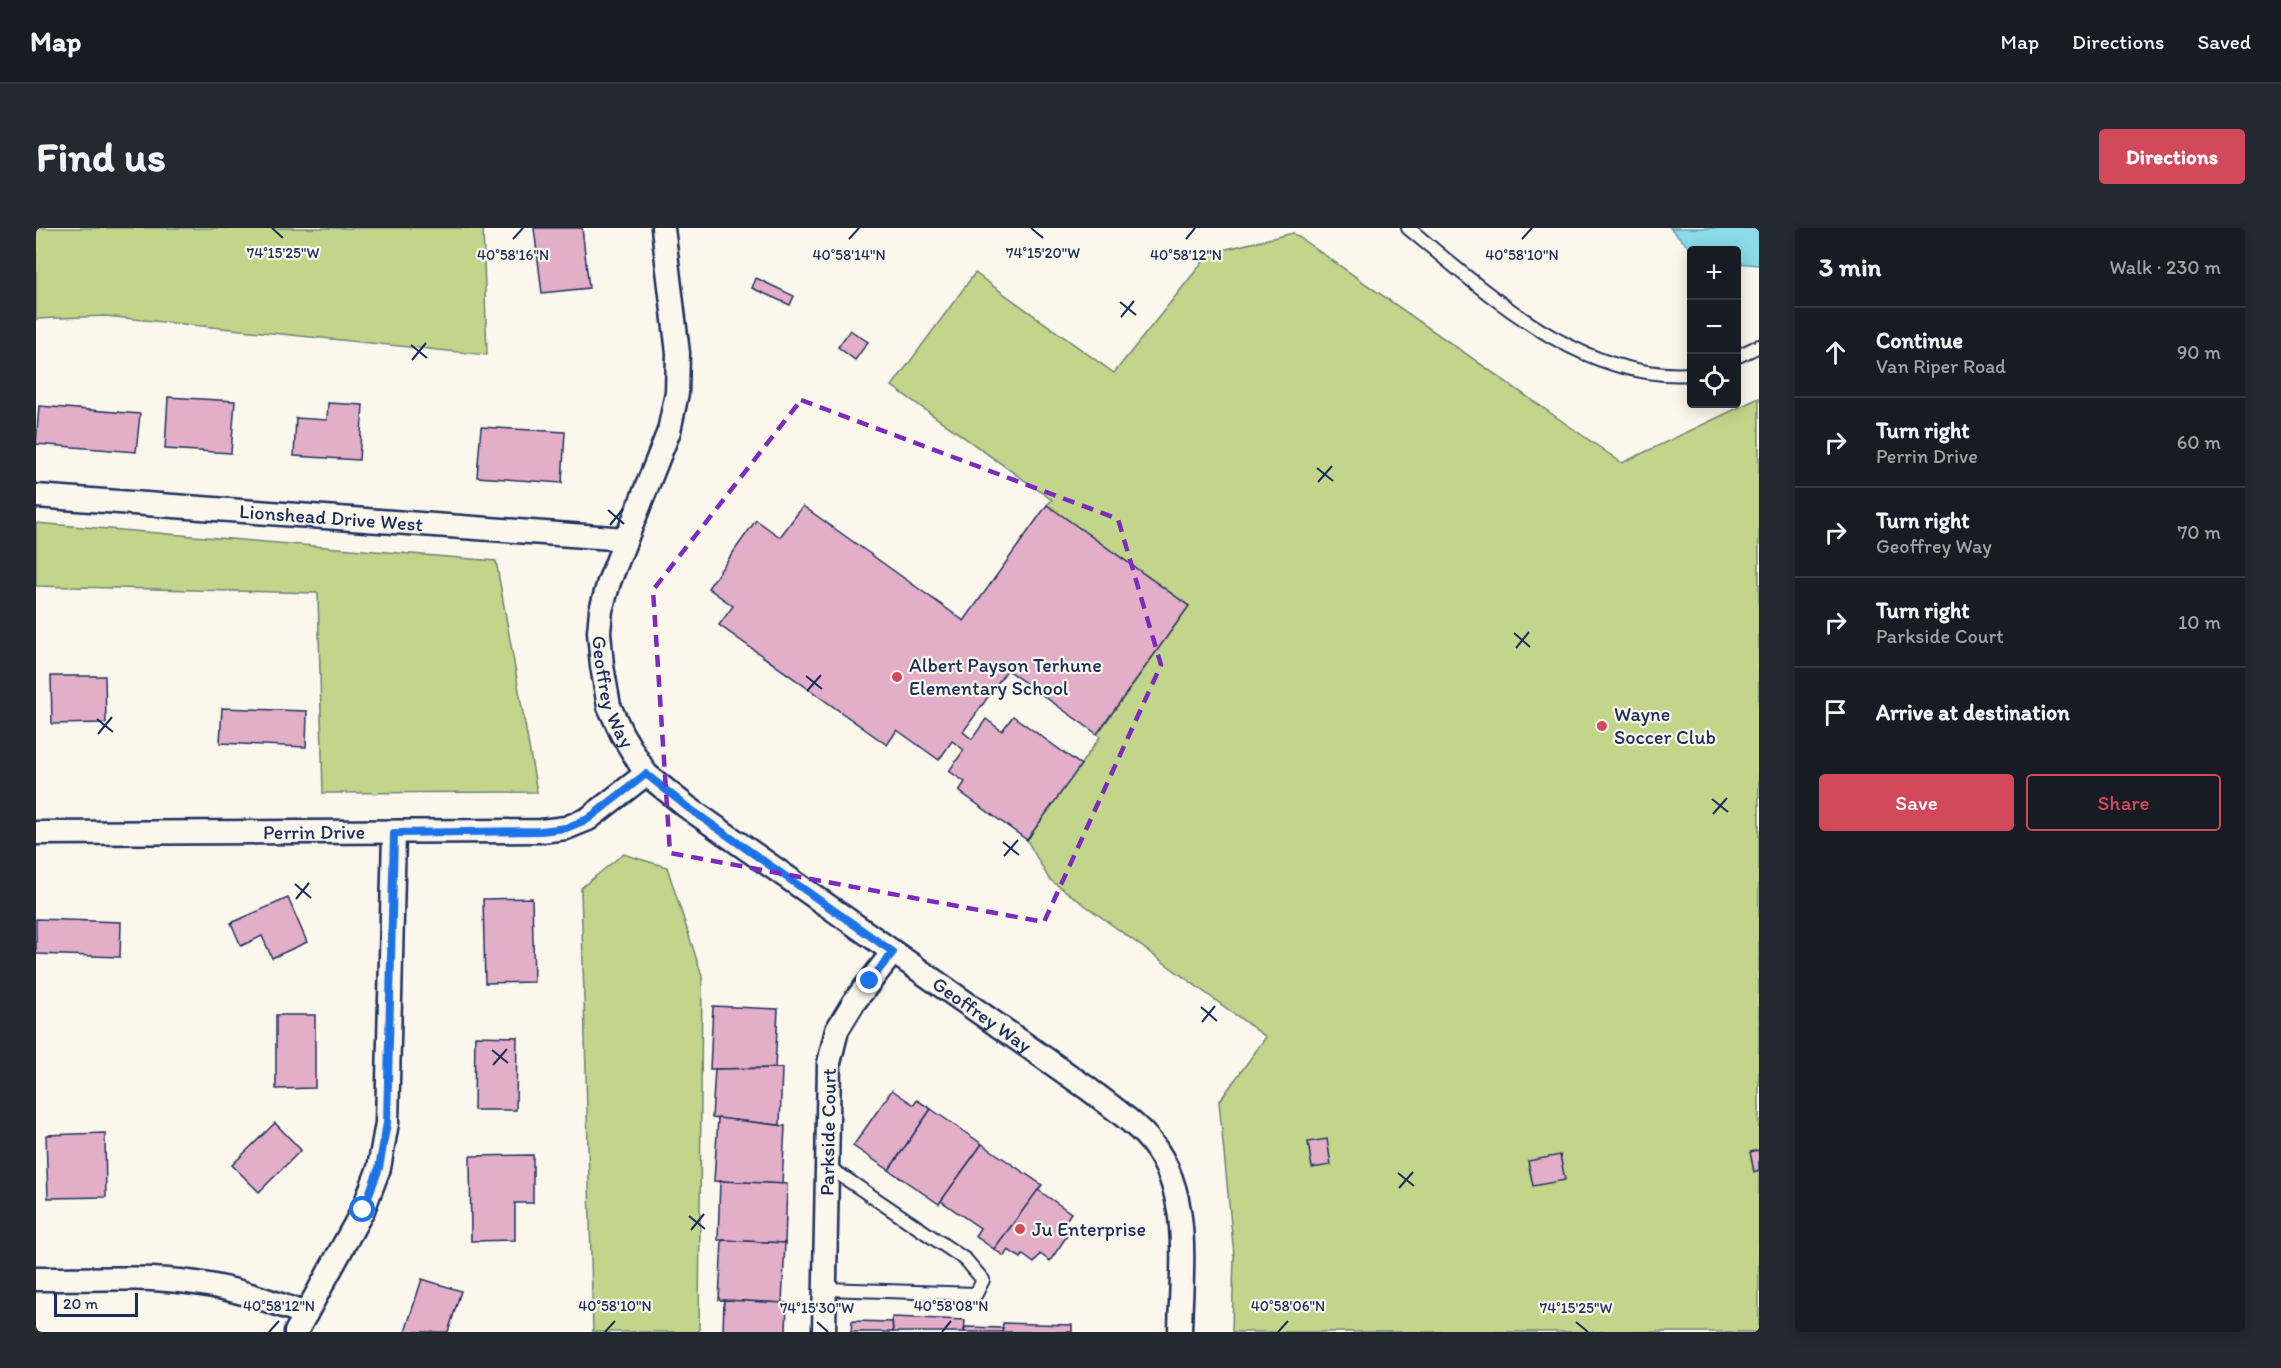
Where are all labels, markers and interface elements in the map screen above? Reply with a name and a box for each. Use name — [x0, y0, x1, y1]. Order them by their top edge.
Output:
text: Map — [30, 24, 81, 58]
text: Map — [2001, 29, 2039, 54]
text: Directions — [2072, 29, 2164, 54]
text: Saved — [2197, 29, 2251, 54]
button: Directions — [2099, 129, 2245, 184]
text: Find us — [36, 131, 166, 182]
text: 74°15'25"W — [247, 244, 319, 262]
text: 74°15'20"W — [1006, 244, 1080, 262]
text: 40°58'16"N — [477, 246, 549, 264]
text: 40°58'14"N — [812, 246, 886, 264]
text: 40°58'12"N — [1150, 246, 1222, 264]
text: 40°58'10"N — [1485, 246, 1559, 264]
map controls — [1687, 246, 1741, 408]
button: + — [1687, 246, 1741, 300]
text: 3 min — [1819, 251, 1881, 283]
text: Walk · 230 m — [2109, 255, 2221, 279]
button: − — [1687, 300, 1741, 354]
text: Continue — [1876, 327, 1963, 354]
icon: ahead — [1819, 336, 1852, 369]
text: 90 m — [2177, 340, 2221, 364]
button: locate — [1687, 354, 1741, 408]
text: Van Riper Road — [1876, 354, 2006, 378]
text: Turn right — [1876, 417, 1970, 444]
icon: right — [1819, 426, 1852, 459]
text: 60 m — [2177, 430, 2221, 454]
text: Perrin Drive — [1876, 444, 1978, 468]
street label: Lionshead Drive West — [238, 499, 424, 536]
text: Turn right — [1876, 507, 1970, 534]
icon: right — [1819, 516, 1852, 549]
text: 70 m — [2177, 520, 2221, 544]
text: Geoffrey Way — [1876, 534, 1992, 558]
text: Turn right — [1876, 597, 1970, 624]
icon: right — [1819, 606, 1852, 639]
text: 10 m — [2178, 610, 2221, 634]
text: Parkside Court — [1876, 624, 2004, 648]
street label: Geoffrey Way — [587, 635, 640, 753]
place label: Albert Payson Terhune Elementary School — [909, 653, 1102, 700]
marker: Albert Payson Terhune Elementary School — [890, 670, 904, 684]
icon: arrive — [1819, 696, 1852, 729]
text: Arrive at destination — [1876, 699, 2070, 726]
place label: Wayne Soccer Club — [1614, 702, 1716, 749]
marker: Wayne Soccer Club — [1595, 719, 1609, 733]
button: Save — [1819, 774, 2014, 831]
button: Share — [2026, 774, 2221, 831]
street label: Perrin Drive — [263, 820, 365, 844]
route end — [856, 967, 882, 993]
street label: Geoffrey Way — [928, 971, 1037, 1058]
street label: Parkside Court — [815, 1068, 841, 1196]
route start — [349, 1196, 375, 1222]
place label: Ju Enterprise — [1032, 1217, 1146, 1241]
marker: Ju Enterprise — [1013, 1222, 1027, 1236]
scale bar — [54, 1290, 138, 1318]
text: 20 m — [63, 1294, 98, 1313]
text: 40°58'12"N — [243, 1297, 315, 1315]
text: 40°58'10"N — [578, 1297, 652, 1315]
text: 40°58'08"N — [914, 1297, 988, 1315]
text: 40°58'06"N — [1251, 1297, 1325, 1315]
text: 74°15'30"W — [780, 1299, 854, 1317]
text: 74°15'25"W — [1540, 1299, 1612, 1317]

